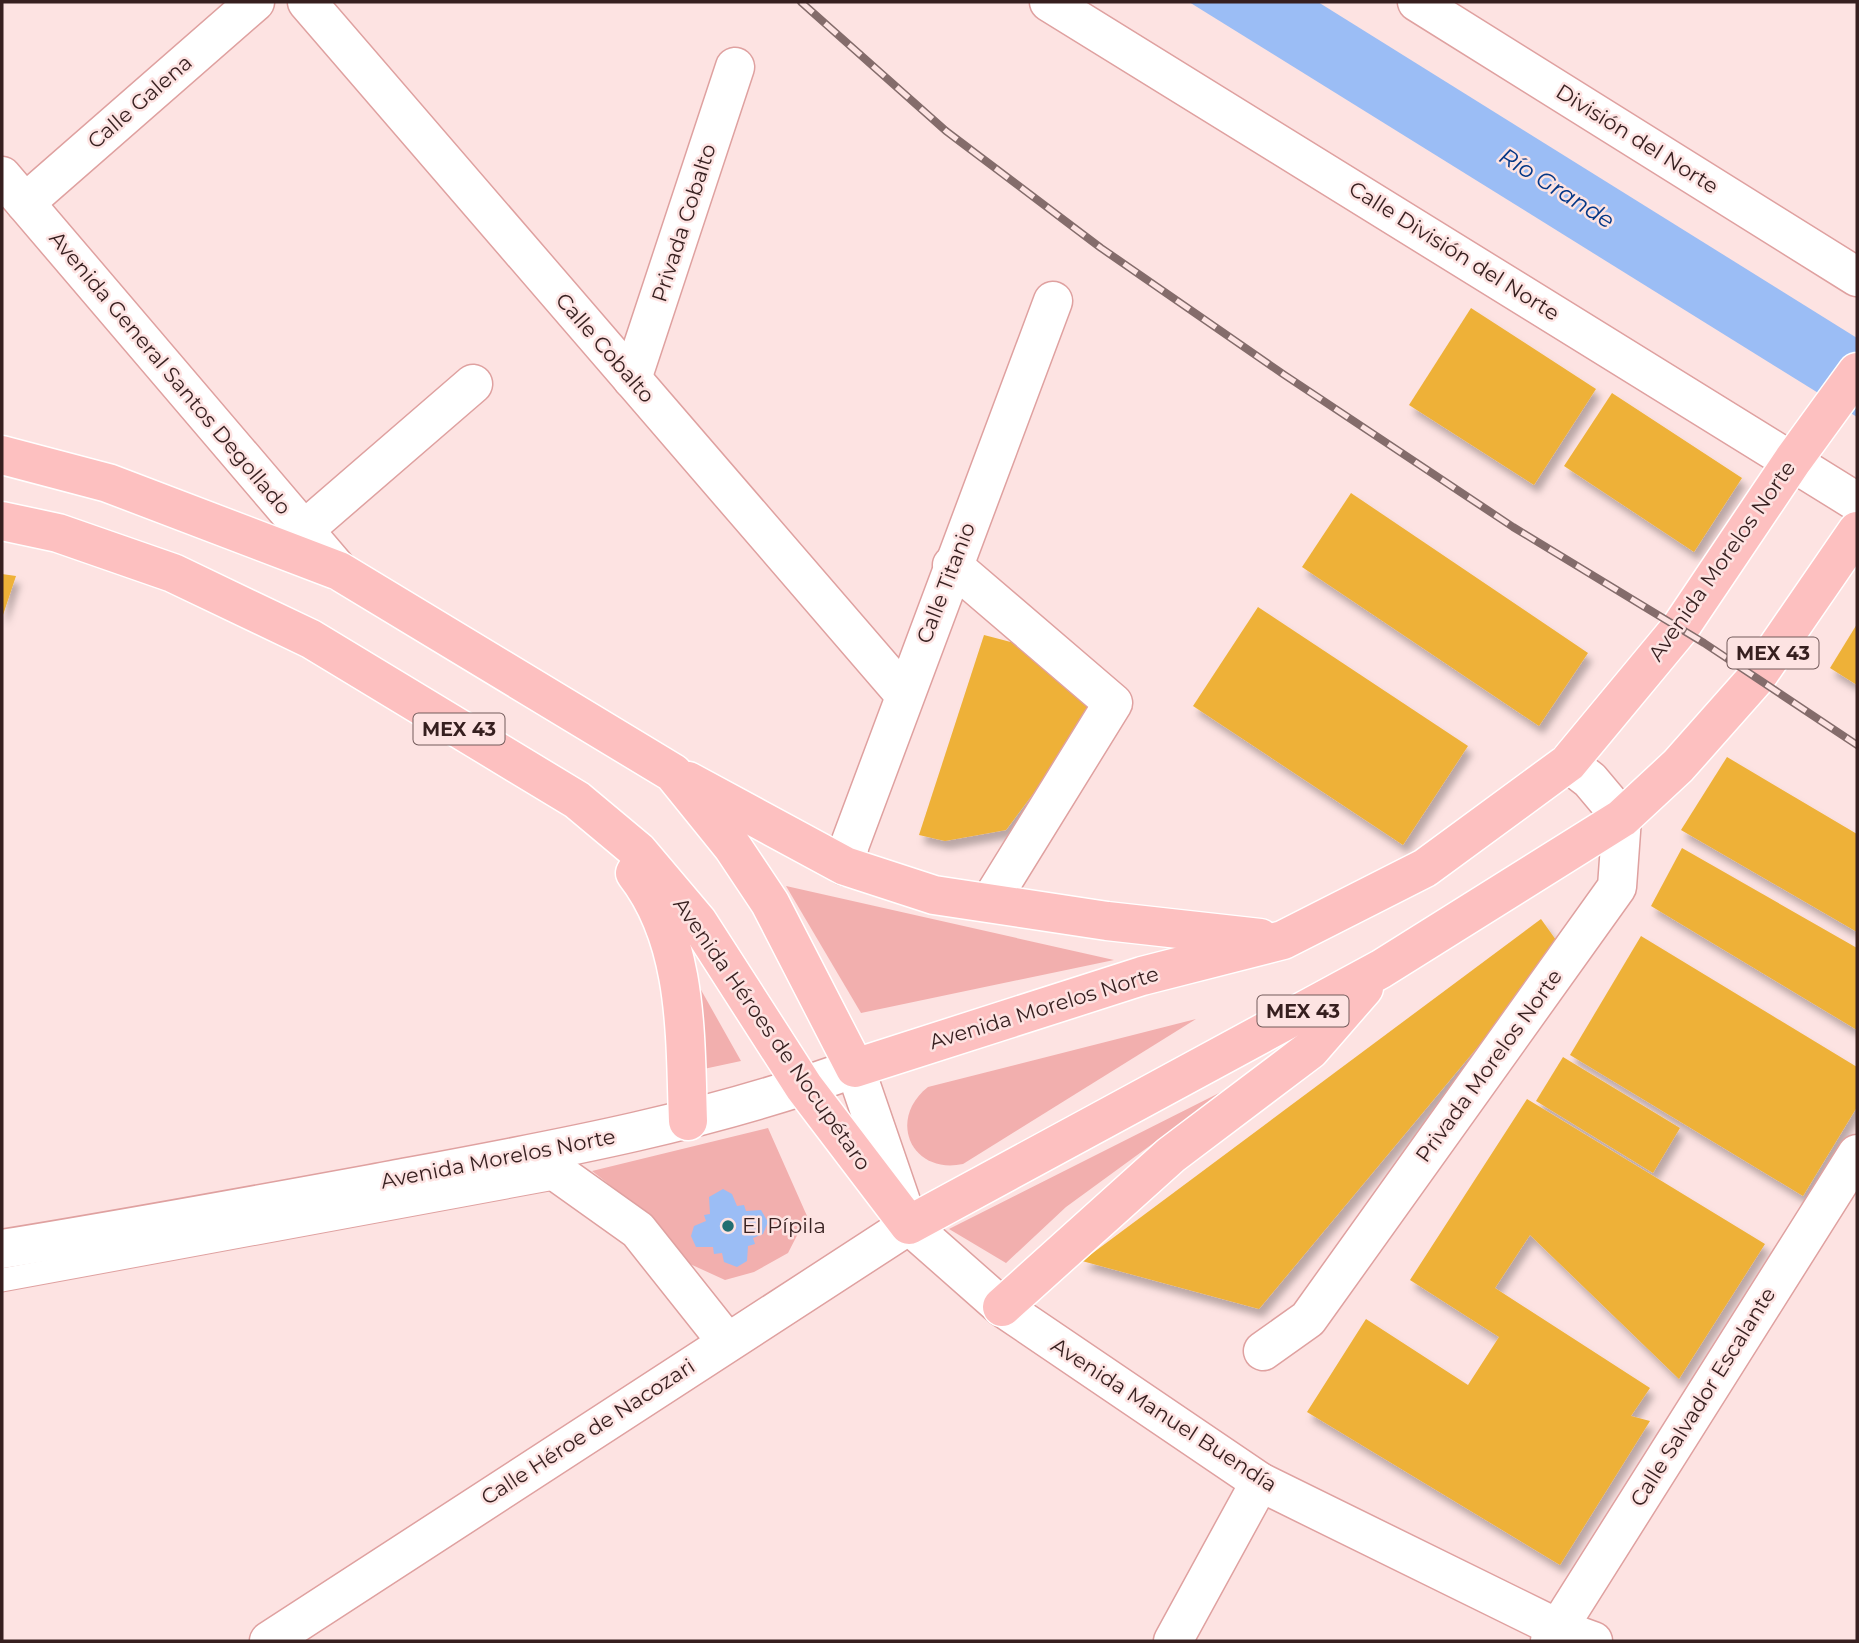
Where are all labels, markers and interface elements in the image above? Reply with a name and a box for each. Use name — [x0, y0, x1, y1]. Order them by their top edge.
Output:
street label: Calle Galena — [82, 49, 197, 154]
street label: División del Norte — [1551, 79, 1723, 199]
street label: Privada Cobalto — [646, 141, 721, 305]
water label: Río Grande — [1494, 142, 1620, 234]
street label: Calle División del Norte — [1344, 176, 1564, 326]
street label: Avenida General Santos Degollado — [44, 226, 296, 520]
street label: Calle Cobalto — [551, 288, 660, 408]
street label: Avenida Morelos Norte — [1643, 456, 1800, 666]
street label: Calle Titanio — [911, 519, 980, 647]
road number: MEX 43 — [1728, 638, 1818, 668]
road number: MEX 43 — [414, 714, 504, 744]
street label: Avenida Héroes de Nocupétaro — [668, 893, 876, 1175]
street label: Avenida Morelos Norte — [926, 961, 1162, 1054]
street label: Privada Morelos Norte — [1410, 964, 1567, 1167]
road number: MEX 43 — [1258, 995, 1348, 1026]
street label: Avenida Morelos Norte — [378, 1123, 617, 1194]
place label: El Pípila — [742, 1213, 826, 1238]
marker: El Pípila — [720, 1218, 736, 1234]
street label: Calle Salvador Escalante — [1625, 1283, 1780, 1511]
street label: Avenida Manuel Buendía — [1047, 1332, 1282, 1497]
street label: Calle Héroe de Nacozari — [476, 1353, 699, 1510]

